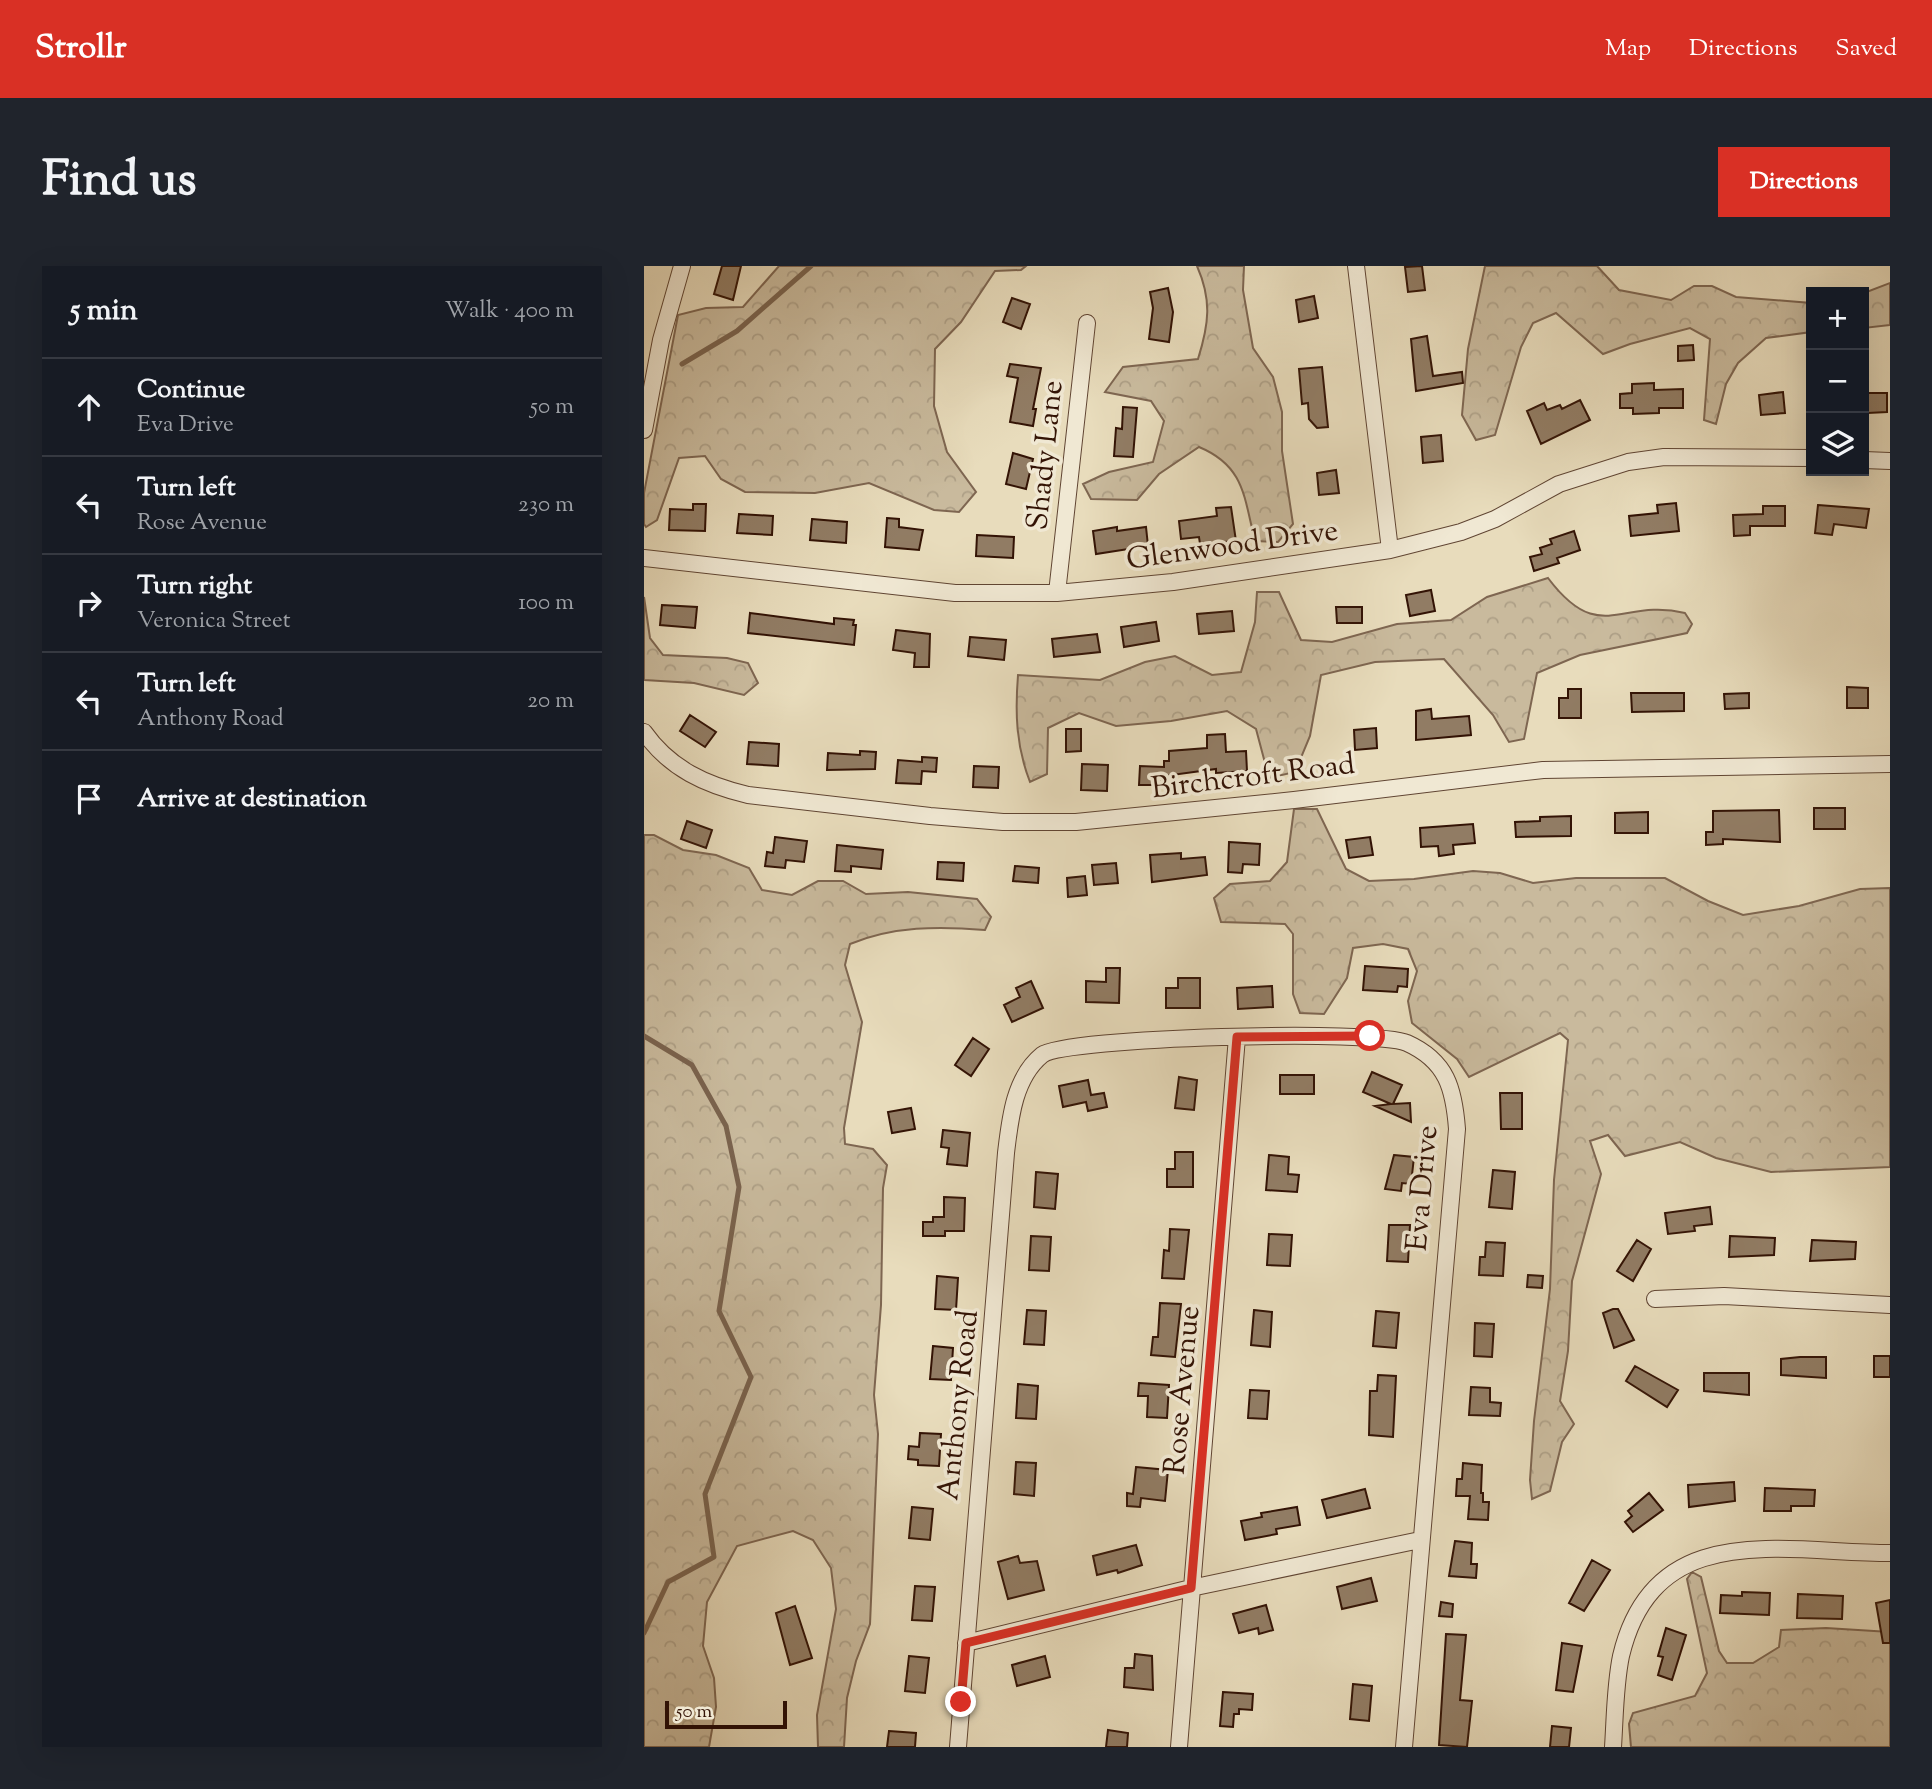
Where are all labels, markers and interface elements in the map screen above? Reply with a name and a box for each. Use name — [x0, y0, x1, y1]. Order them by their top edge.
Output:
text: Strollr — [35, 25, 127, 73]
text: Map — [1605, 32, 1651, 66]
text: Directions — [1689, 32, 1797, 66]
text: Saved — [1835, 32, 1897, 66]
text: Find us — [42, 147, 196, 217]
button: Directions — [1718, 147, 1890, 217]
map controls — [1806, 287, 1869, 476]
button: + — [1806, 287, 1869, 350]
text: 5 min — [70, 290, 138, 333]
text: Walk · 400 m — [445, 295, 574, 328]
button: − — [1806, 350, 1869, 413]
text: Continue — [137, 372, 245, 409]
street label: Shady Lane — [1017, 378, 1076, 532]
icon: ahead — [70, 388, 108, 426]
text: 50 m — [530, 391, 574, 424]
text: Eva Drive — [137, 409, 234, 442]
button: layers — [1806, 413, 1869, 476]
text: Turn left — [137, 470, 236, 507]
icon: left — [70, 486, 108, 524]
text: 230 m — [518, 489, 574, 522]
text: Rose Avenue — [137, 507, 267, 540]
street label: Glenwood Drive — [1124, 510, 1341, 583]
text: Turn right — [137, 568, 252, 605]
icon: right — [70, 584, 108, 622]
text: 100 m — [518, 587, 574, 620]
text: Veronica Street — [137, 605, 291, 638]
text: Turn left — [137, 666, 236, 703]
icon: left — [70, 682, 108, 720]
text: 20 m — [527, 685, 574, 718]
text: Anthony Road — [137, 703, 284, 736]
street label: Birchcroft Road — [1149, 744, 1358, 811]
icon: arrive — [70, 780, 108, 818]
text: Arrive at destination — [137, 781, 367, 818]
route start — [1354, 1020, 1385, 1051]
street label: Eva Drive — [1397, 1123, 1450, 1253]
street label: Rose Avenue — [1155, 1304, 1212, 1477]
street label: Anthony Road — [928, 1308, 991, 1503]
route end — [945, 1686, 976, 1717]
scale bar — [665, 1698, 788, 1730]
text: 50 m — [676, 1699, 712, 1726]

